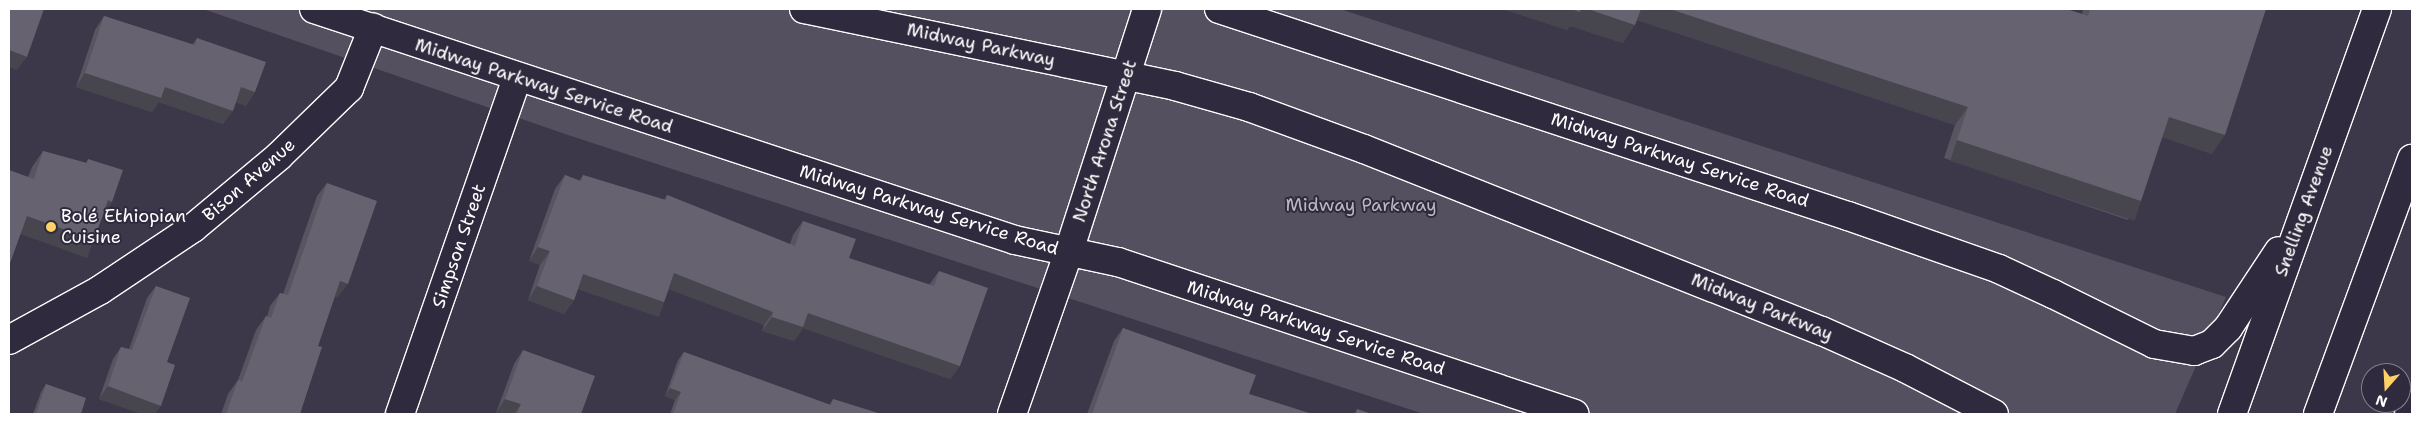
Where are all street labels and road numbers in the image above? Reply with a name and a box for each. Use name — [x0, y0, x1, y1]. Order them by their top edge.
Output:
street label: Midway Parkway — [905, 19, 1057, 71]
street label: Midway Parkway Service Road — [412, 34, 676, 138]
street label: North Arona Street — [1069, 57, 1141, 225]
street label: Midway Parkway Service Road — [1548, 108, 1812, 212]
street label: Bison Avenue — [198, 134, 300, 226]
street label: Snelling Avenue — [2270, 143, 2338, 279]
street label: Midway Parkway Service Road — [797, 160, 1061, 260]
street label: Simpson Street — [428, 181, 490, 311]
street label: Midway Parkway — [1688, 269, 1836, 345]
street label: Midway Parkway Service Road — [1184, 276, 1448, 380]

